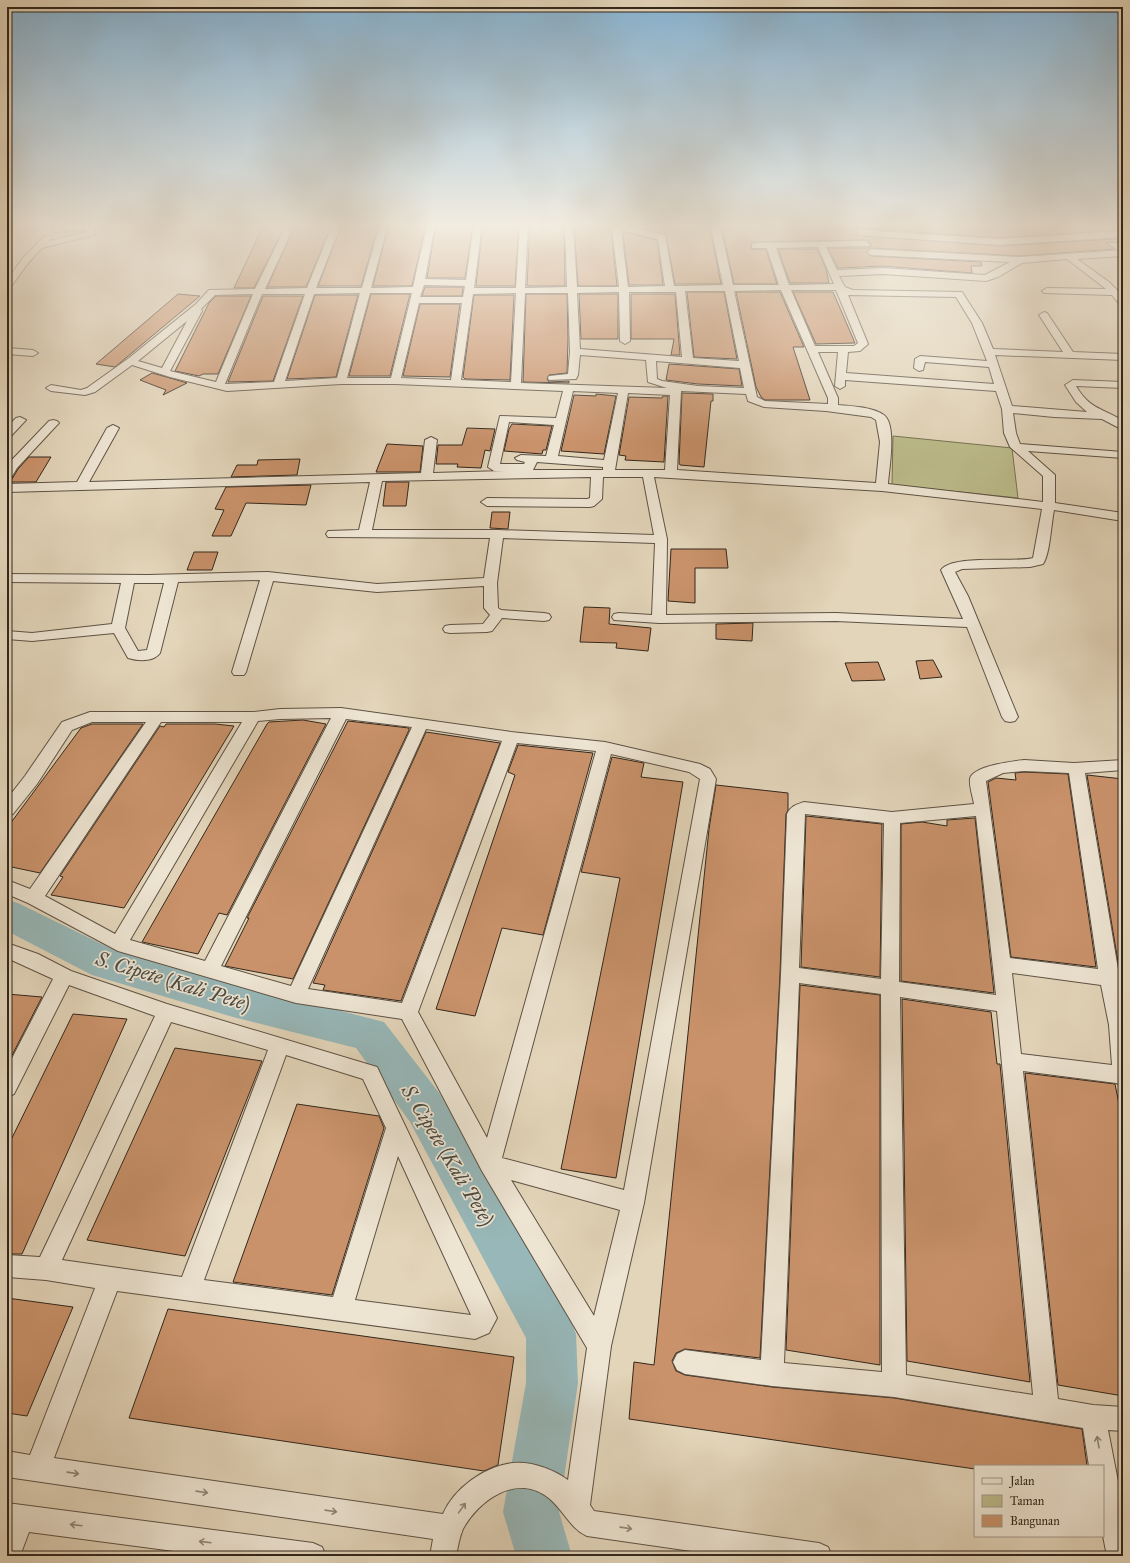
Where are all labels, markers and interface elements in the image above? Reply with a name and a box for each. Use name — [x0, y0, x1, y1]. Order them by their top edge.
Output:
water label: S. Cipete (Kali Pete) — [92, 946, 253, 1017]
water label: S. Cipete (Kali Pete) — [395, 1079, 500, 1231]
one-way arrow — [1093, 1435, 1101, 1448]
legend — [974, 1465, 1104, 1537]
one-way arrow — [66, 1469, 79, 1477]
text: Jalan — [1008, 1474, 1035, 1489]
one-way arrow — [195, 1488, 208, 1496]
text: Taman — [1010, 1494, 1045, 1508]
one-way arrow — [458, 1502, 466, 1513]
one-way arrow — [324, 1507, 337, 1515]
text: Bangunan — [1010, 1514, 1060, 1529]
one-way arrow — [70, 1522, 83, 1529]
one-way arrow — [619, 1524, 632, 1532]
one-way arrow — [199, 1538, 212, 1546]

